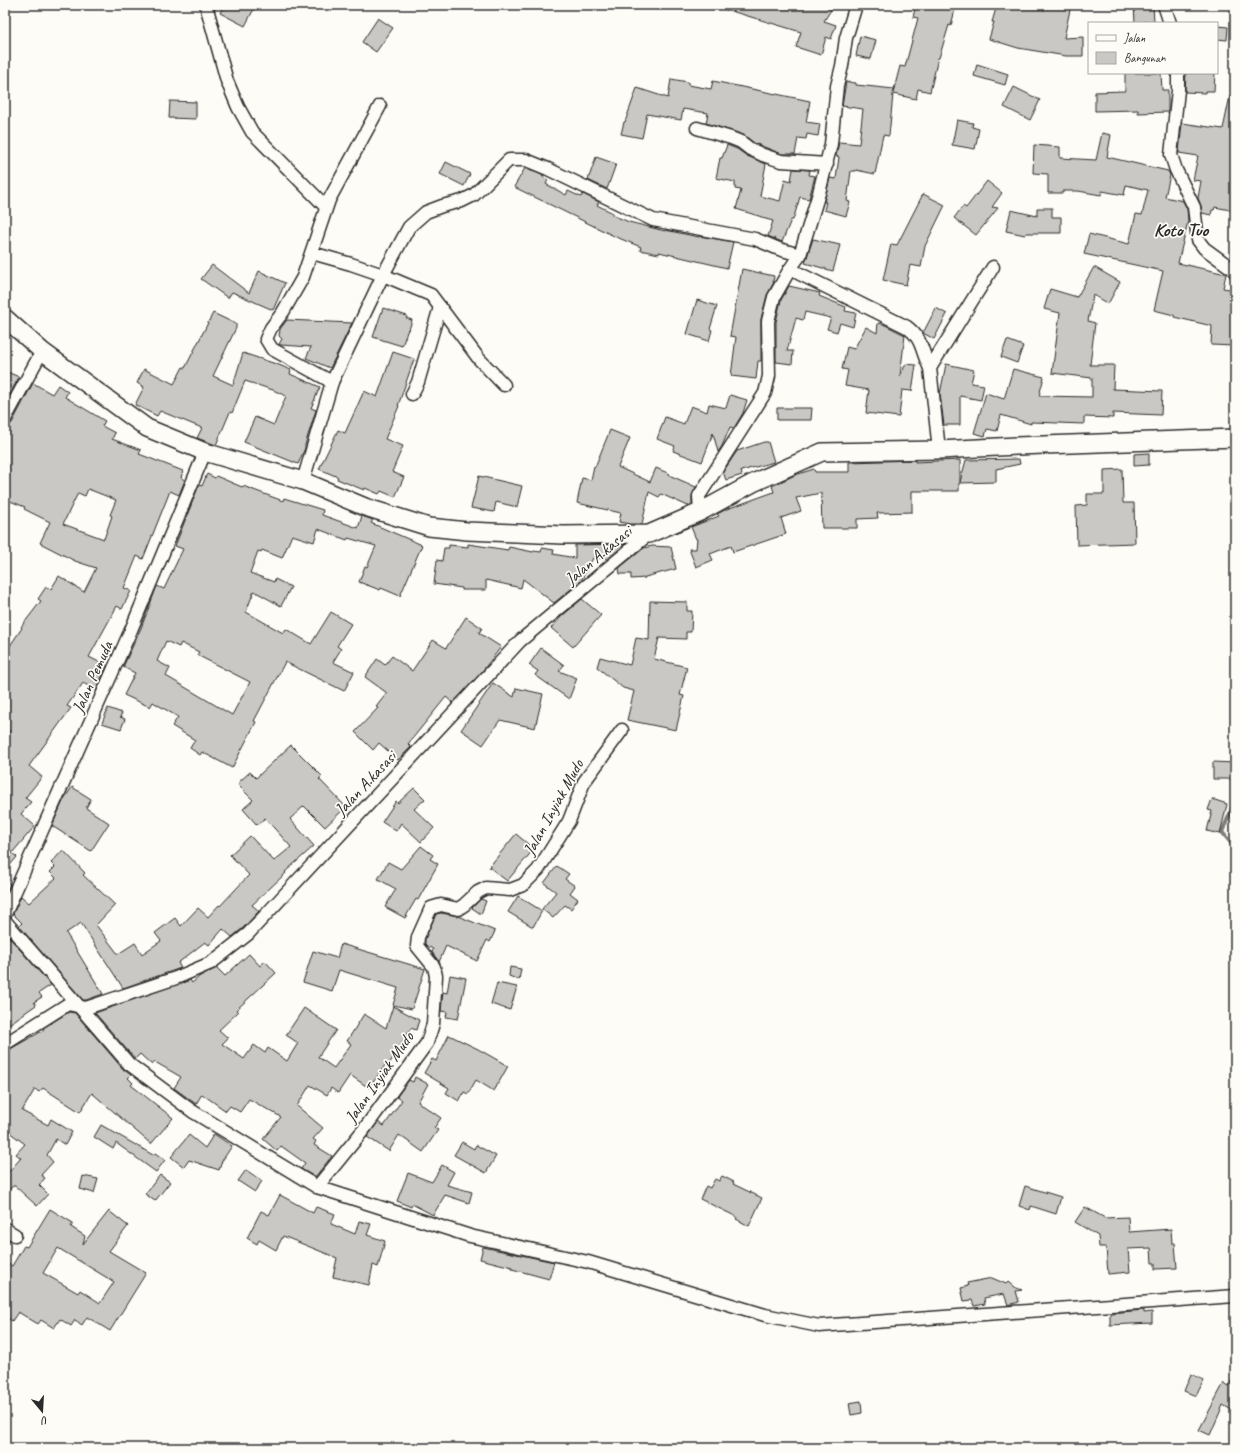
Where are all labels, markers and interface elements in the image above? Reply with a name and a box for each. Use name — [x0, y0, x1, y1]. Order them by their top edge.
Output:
legend — [1088, 22, 1218, 74]
text: Jalan — [1123, 30, 1146, 46]
text: Bangunan — [1124, 50, 1166, 66]
district label: Koto Tuo — [1154, 218, 1209, 242]
street label: Jalan A.kasasi — [560, 519, 638, 590]
street label: Jalan Pemuda — [67, 637, 118, 717]
street label: Jalan A.kasasi — [329, 744, 403, 821]
street label: Jalan Inyiak Mudo — [518, 755, 589, 860]
street label: Jalan Inyiak Mudo — [340, 1027, 419, 1128]
north arrow — [22, 1391, 62, 1431]
text: U — [38, 1413, 50, 1429]

